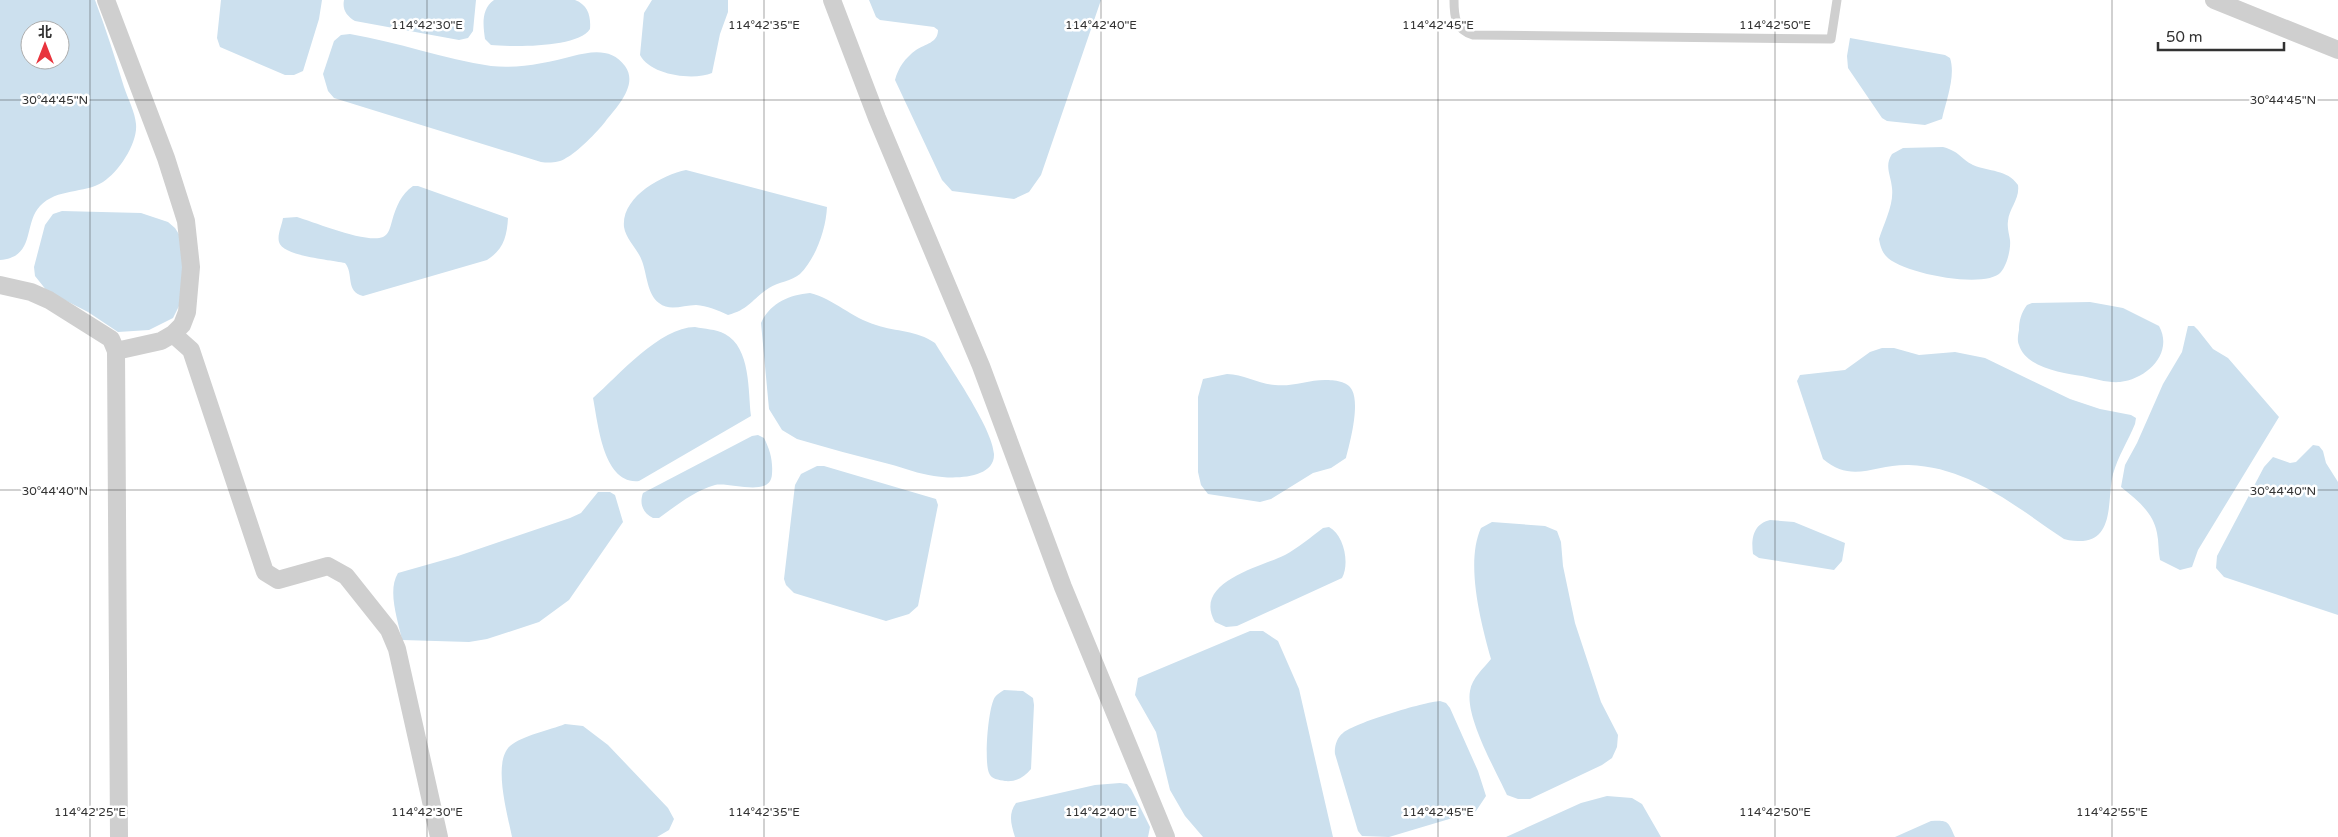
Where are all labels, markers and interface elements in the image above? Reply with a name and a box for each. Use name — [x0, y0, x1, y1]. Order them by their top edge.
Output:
text: 114°42'30"E — [391, 18, 463, 32]
text: 114°42'35"E — [728, 18, 800, 32]
text: 114°42'40"E — [1065, 18, 1137, 32]
text: 114°42'45"E — [1402, 18, 1474, 32]
text: 114°42'50"E — [1739, 18, 1811, 32]
north arrow — [20, 20, 70, 70]
scale bar — [2158, 20, 2284, 52]
text: 北 — [38, 24, 52, 41]
text: 50 m — [2166, 28, 2203, 46]
text: 30°44'45"N — [22, 93, 88, 107]
text: 30°44'45"N — [2250, 93, 2316, 107]
text: 30°44'40"N — [22, 484, 88, 498]
text: 30°44'40"N — [2250, 484, 2316, 498]
text: 114°42'25"E — [54, 805, 126, 819]
text: 114°42'30"E — [391, 805, 463, 819]
text: 114°42'35"E — [728, 805, 800, 819]
text: 114°42'40"E — [1065, 805, 1137, 819]
text: 114°42'45"E — [1402, 805, 1474, 819]
text: 114°42'50"E — [1739, 805, 1811, 819]
text: 114°42'55"E — [2076, 805, 2148, 819]

